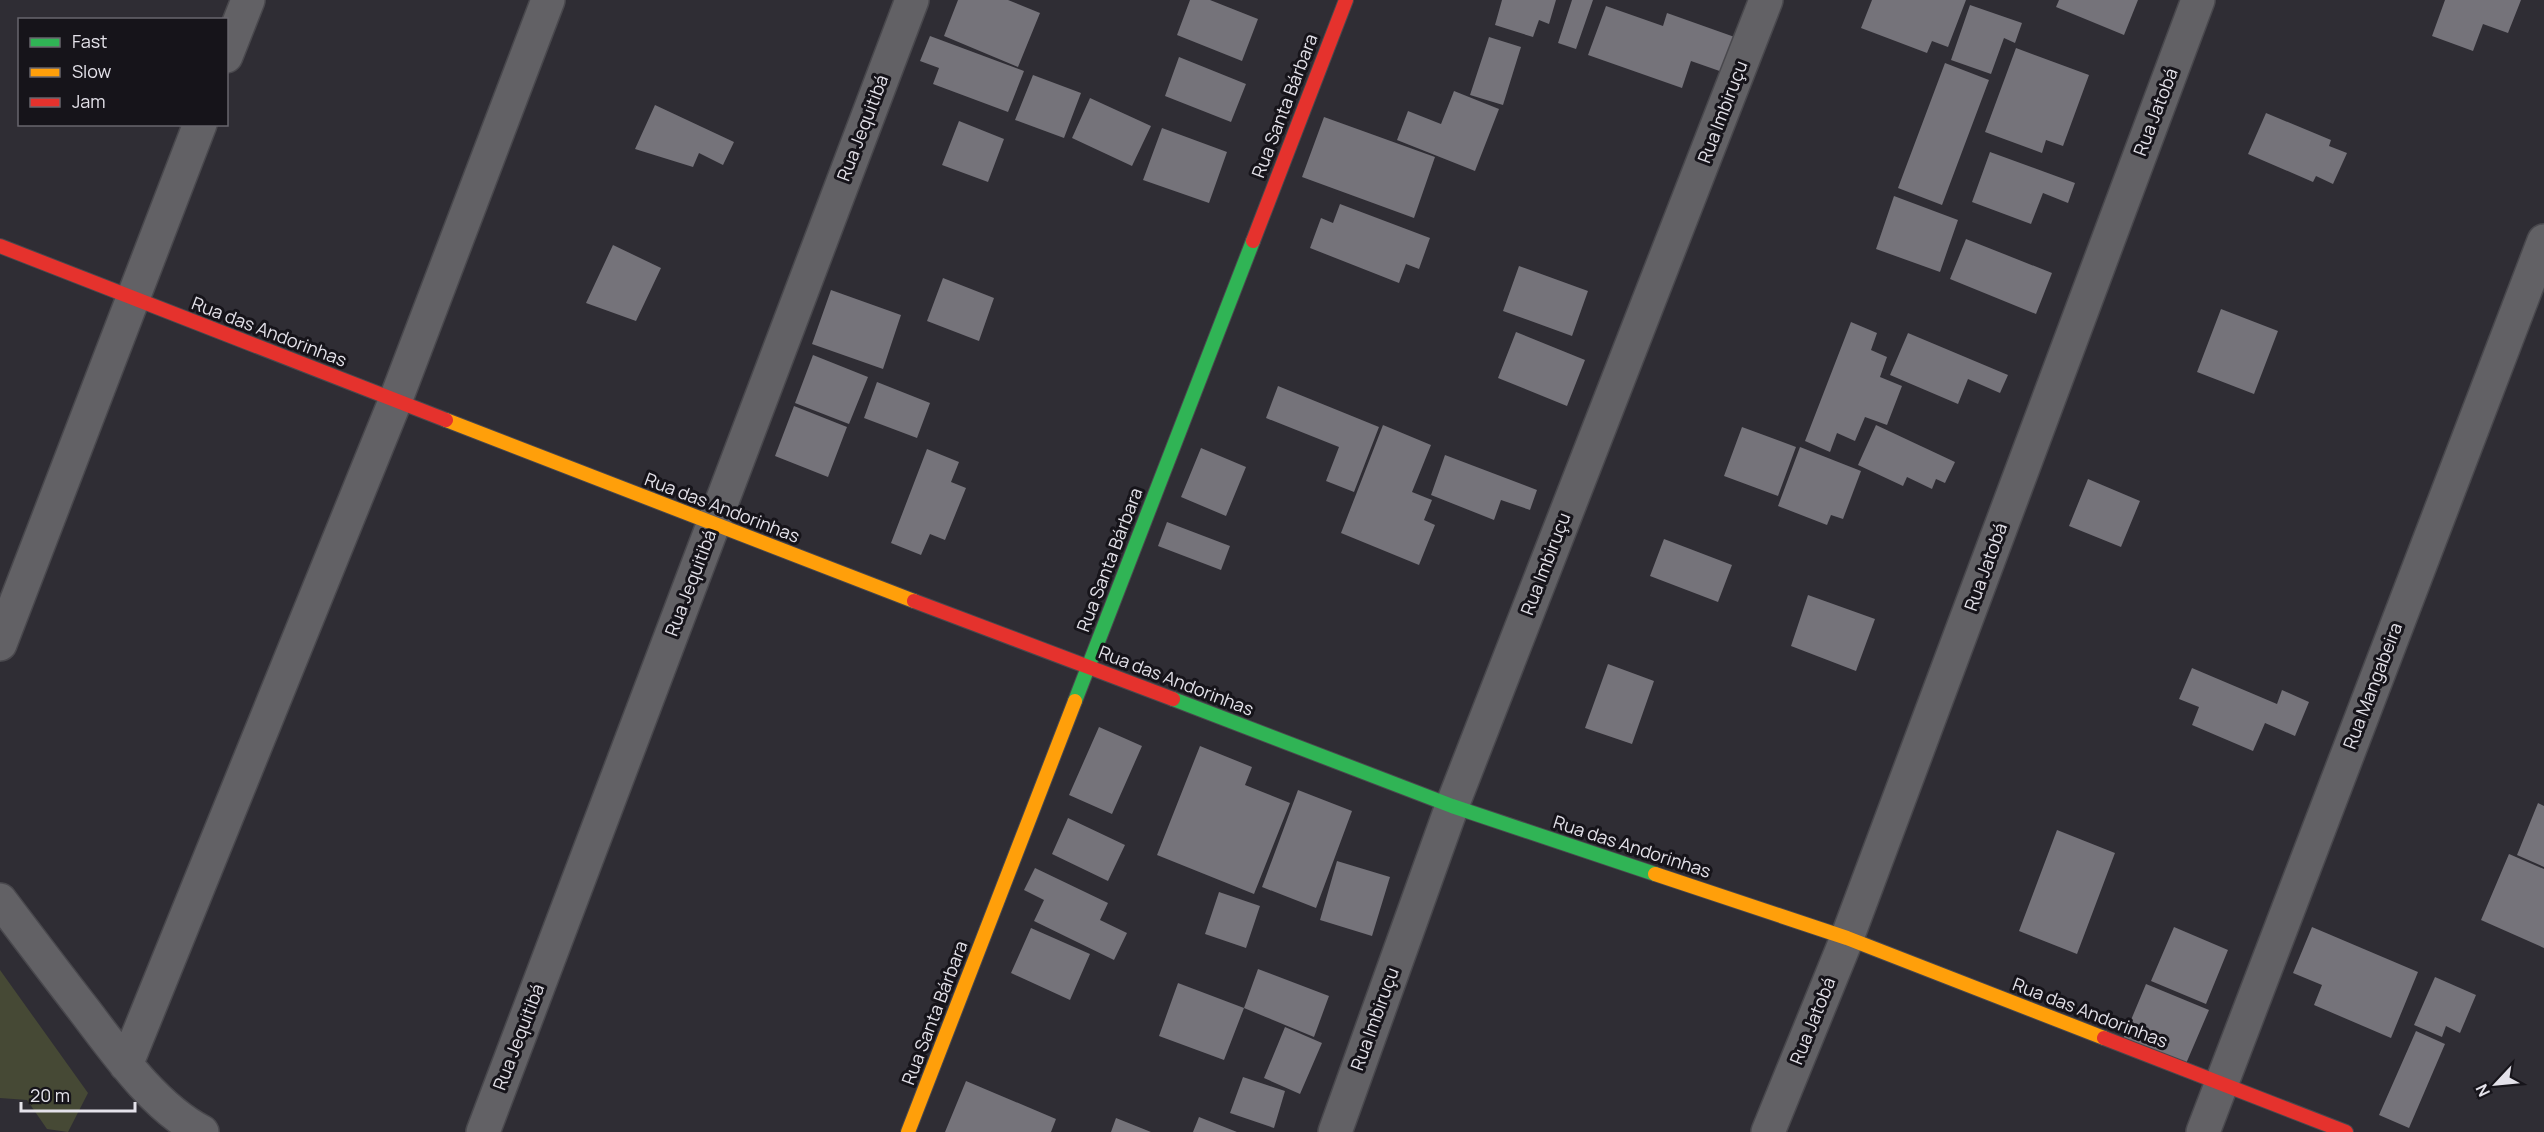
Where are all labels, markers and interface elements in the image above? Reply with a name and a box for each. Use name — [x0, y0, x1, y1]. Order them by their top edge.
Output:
legend — [18, 18, 228, 126]
text: Fast — [72, 29, 107, 53]
street label: Rua Santa Bárbara — [1246, 30, 1323, 181]
street label: Rua Imbiruçu — [1692, 57, 1753, 166]
text: Slow — [72, 59, 112, 83]
street label: Rua Jatobá — [2127, 64, 2183, 159]
street label: Rua Jequitibá — [831, 71, 893, 184]
text: Jam — [72, 89, 106, 113]
street label: Rua das Andorinhas — [188, 290, 350, 372]
street label: Rua das Andorinhas — [641, 466, 803, 548]
street label: Rua Santa Bárbara — [1071, 484, 1148, 635]
street label: Rua Imbiruçu — [1515, 509, 1576, 618]
street label: Rua Jatobá — [1958, 519, 2012, 614]
street label: Rua Jequitibá — [659, 526, 721, 639]
street label: Rua Mangabeira — [2337, 619, 2407, 752]
street label: Rua das Andorinhas — [1095, 639, 1257, 721]
street label: Rua das Andorinhas — [1551, 809, 1714, 883]
street label: Rua Santa Bárbara — [896, 937, 973, 1088]
street label: Rua Imbiruçu — [1344, 964, 1404, 1073]
street label: Rua das Andorinhas — [2009, 971, 2171, 1053]
street label: Rua Jatobá — [1784, 973, 1840, 1068]
street label: Rua Jequitibá — [487, 980, 549, 1093]
north arrow — [2466, 1054, 2526, 1114]
scale bar — [21, 1075, 135, 1113]
text: N — [2470, 1081, 2495, 1101]
text: 20 m — [30, 1083, 70, 1107]

